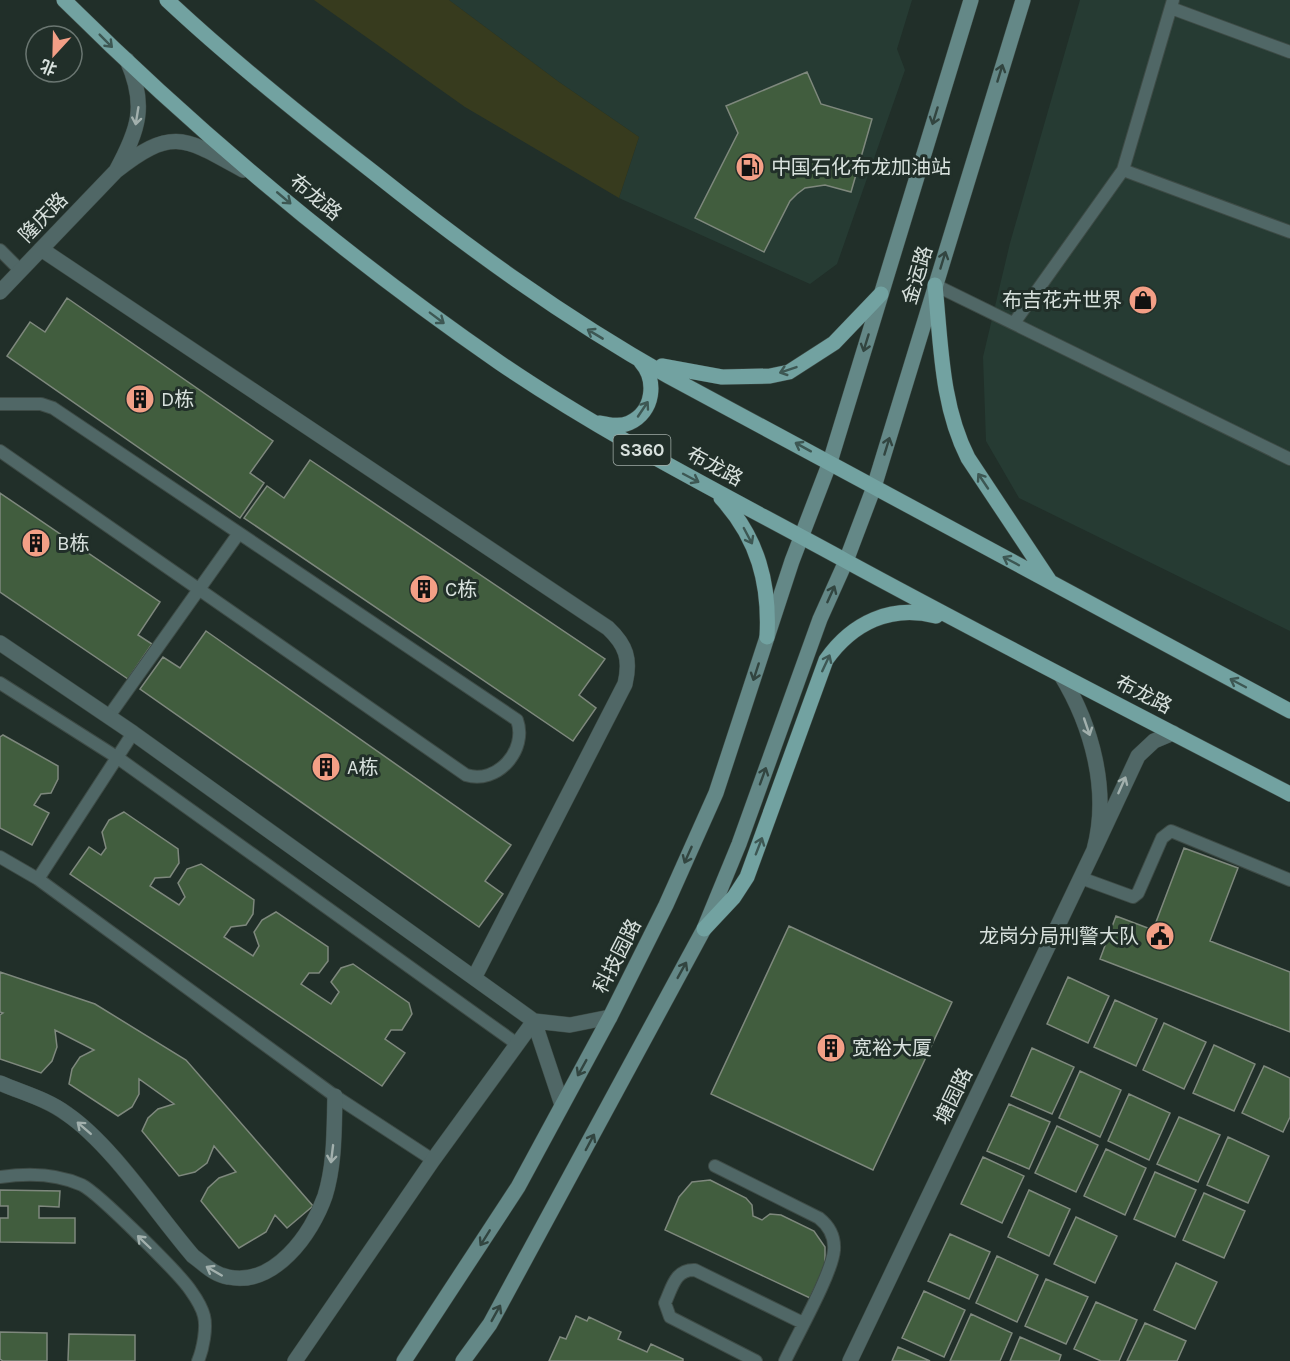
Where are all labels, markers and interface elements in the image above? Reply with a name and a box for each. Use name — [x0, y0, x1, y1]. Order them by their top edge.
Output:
north arrow — [24, 24, 84, 84]
one-way arrow — [98, 34, 113, 49]
text: 北 — [38, 56, 60, 79]
one-way arrow — [995, 64, 1006, 83]
one-way arrow — [132, 106, 143, 126]
one-way arrow — [929, 106, 940, 125]
fuel station icon: 中国石化布龙加油站 — [734, 151, 766, 183]
place label: 中国石化布龙加油站 — [771, 156, 951, 179]
street label: 布龙路 — [285, 170, 346, 225]
street label: 隆庆路 — [14, 188, 72, 247]
one-way arrow — [276, 191, 292, 204]
street label: 金运路 — [898, 243, 937, 307]
one-way arrow — [938, 251, 949, 270]
shop icon: 布吉花卉世界 — [1127, 284, 1159, 316]
place label: 布吉花卉世界 — [1002, 289, 1122, 312]
one-way arrow — [429, 311, 445, 324]
one-way arrow — [587, 327, 604, 339]
one-way arrow — [860, 333, 871, 352]
one-way arrow — [779, 366, 798, 377]
building icon: D栋 — [124, 383, 156, 415]
place label: D栋 — [161, 388, 194, 411]
one-way arrow — [636, 401, 649, 418]
road number: S360 — [614, 435, 670, 465]
one-way arrow — [882, 437, 893, 456]
one-way arrow — [795, 441, 812, 453]
street label: 布龙路 — [683, 442, 747, 491]
one-way arrow — [682, 472, 699, 484]
one-way arrow — [977, 473, 989, 490]
one-way arrow — [743, 526, 754, 544]
building icon: B栋 — [20, 527, 52, 559]
place label: B栋 — [57, 532, 89, 555]
one-way arrow — [1003, 555, 1020, 567]
building icon: C栋 — [408, 573, 440, 605]
place label: C栋 — [445, 578, 477, 601]
one-way arrow — [826, 585, 837, 603]
one-way arrow — [821, 655, 833, 673]
one-way arrow — [749, 662, 760, 681]
street label: 布龙路 — [1112, 671, 1176, 718]
one-way arrow — [1230, 677, 1248, 688]
one-way arrow — [1082, 718, 1093, 736]
building icon: A栋 — [310, 751, 342, 783]
place label: A栋 — [347, 756, 379, 779]
one-way arrow — [759, 767, 770, 786]
one-way arrow — [1117, 777, 1128, 795]
one-way arrow — [754, 837, 765, 856]
one-way arrow — [682, 845, 694, 863]
street label: 科技园路 — [589, 915, 646, 997]
public building icon: 龙岗分局刑警大队 — [1144, 920, 1176, 952]
place label: 龙岗分局刑警大队 — [979, 925, 1139, 948]
one-way arrow — [676, 962, 688, 979]
building icon: 宽裕大厦 — [815, 1032, 847, 1064]
place label: 宽裕大厦 — [852, 1037, 932, 1060]
one-way arrow — [576, 1059, 587, 1077]
street label: 塘园路 — [930, 1064, 977, 1128]
one-way arrow — [77, 1121, 92, 1135]
one-way arrow — [584, 1134, 596, 1151]
one-way arrow — [326, 1144, 337, 1163]
one-way arrow — [479, 1229, 492, 1246]
one-way arrow — [136, 1234, 151, 1249]
one-way arrow — [206, 1265, 223, 1277]
one-way arrow — [490, 1305, 502, 1322]

